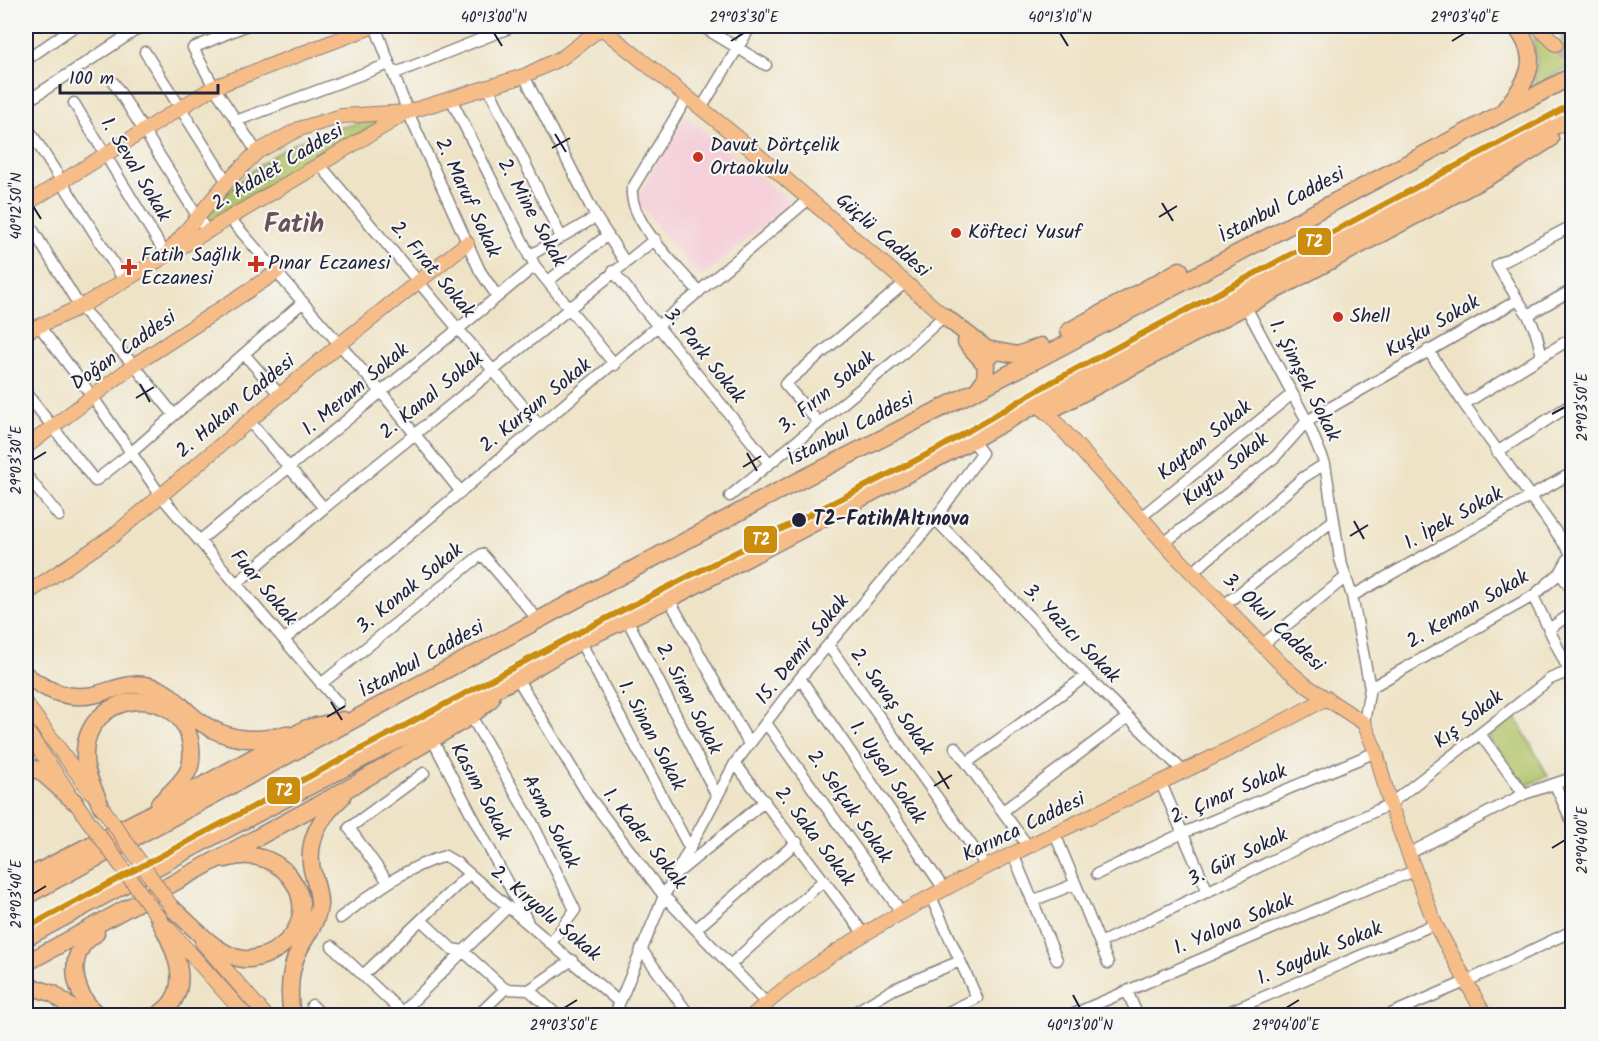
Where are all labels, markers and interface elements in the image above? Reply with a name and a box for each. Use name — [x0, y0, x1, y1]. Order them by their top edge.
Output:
text: 40°13'00"N — [461, 6, 527, 30]
text: 29°03'30"E — [709, 6, 780, 30]
text: 40°13'10"N — [1028, 6, 1092, 30]
text: 29°03'40"E — [1431, 6, 1501, 30]
scale bar — [60, 57, 218, 95]
text: 100 m — [69, 65, 114, 94]
street label: 1. Seval Sokak — [91, 112, 179, 229]
street label: 2. Adalet Caddesi — [206, 115, 351, 220]
place label: Davut Dörtçelik Ortaokulu — [710, 130, 840, 185]
street label: 2. Maruf Sokak — [425, 133, 509, 264]
marker: Davut Dörtçelik Ortaokulu — [691, 150, 705, 164]
street label: 2. Mine Sokak — [488, 153, 574, 274]
street label: İstanbul Caddesi — [1213, 159, 1352, 253]
text: 40°12'50"N — [5, 172, 29, 240]
street label: Güçlü Caddesi — [827, 186, 938, 287]
district label: Fatih — [264, 204, 324, 246]
street label: 2. Fırat Sokak — [381, 214, 483, 327]
place label: Köfteci Yusuf — [968, 217, 1084, 249]
marker: Köfteci Yusuf — [949, 226, 963, 240]
line badge: T2 — [1297, 227, 1332, 256]
text: T2 — [1305, 230, 1323, 255]
place label: Fatih Sağlık Eczanesi — [141, 240, 242, 295]
place label: Pınar Eczanesi — [268, 248, 392, 280]
marker: Pınar Eczanesi — [249, 257, 263, 271]
marker: Fatih Sağlık Eczanesi — [122, 260, 136, 274]
street label: Kuşku Sokak — [1380, 287, 1487, 367]
street label: 3. Park Sokak — [655, 301, 753, 412]
place label: Shell — [1350, 301, 1390, 333]
street label: Doğan Caddesi — [64, 302, 185, 399]
marker: Shell — [1331, 310, 1345, 324]
street label: 1. Şimşek Sokak — [1259, 314, 1349, 448]
street label: 1. Meram Sokak — [295, 335, 417, 445]
street label: 2. Kanal Sokak — [373, 343, 492, 448]
street label: 3. Fırın Sokak — [771, 343, 883, 443]
street label: 2. Hakan Caddesi — [169, 346, 304, 467]
street label: 2. Kurşun Sokak — [473, 350, 600, 462]
text: 29°03'50"E — [1571, 371, 1595, 441]
street label: İstanbul Caddesi — [782, 384, 921, 476]
street label: Kaytan Sokak — [1151, 392, 1260, 489]
text: 29°03'30"E — [5, 424, 29, 495]
street label: Kuytu Sokak — [1176, 424, 1277, 515]
street label: 1. İpek Sokak — [1399, 478, 1510, 559]
place label: T2-Fatih/Altınova — [813, 504, 969, 536]
marker: T2-Fatih/Altınova — [790, 511, 808, 529]
line badge: T2 — [743, 525, 778, 554]
text: T2 — [752, 528, 770, 553]
street label: 3. Konak Sokak — [349, 535, 471, 642]
street label: Fuar Sokak — [221, 543, 305, 634]
street label: 2. Keman Sokak — [1401, 562, 1536, 658]
street label: 3. Okul Caddesi — [1214, 566, 1332, 681]
street label: 3. Yazıcı Sokak — [1015, 576, 1128, 692]
street label: 15. Demir Sokak — [748, 587, 858, 712]
street label: İstanbul Caddesi — [353, 612, 492, 708]
street label: 2. Siren Sokak — [646, 637, 730, 761]
street label: 2. Savaş Sokak — [841, 641, 942, 763]
street label: 1. Sinan Sokak — [608, 675, 694, 797]
street label: Kış Sokak — [1427, 682, 1511, 758]
street label: 1. Uysal Sokak — [840, 715, 934, 832]
street label: Kasım Sokak — [441, 737, 519, 847]
street label: 2. Selçuk Sokak — [798, 743, 901, 871]
street label: 2. Çınar Sokak — [1166, 756, 1293, 834]
street label: Asma Sokak — [513, 769, 588, 875]
line badge: T2 — [266, 776, 301, 805]
text: T2 — [275, 779, 293, 804]
street label: 2. Saka Sokak — [765, 780, 863, 895]
street label: 1. Kader Sokak — [594, 781, 694, 897]
street label: Karınca Caddesi — [957, 784, 1092, 872]
text: 29°04'00"E — [1571, 805, 1595, 874]
street label: 3. Gür Sokak — [1182, 820, 1294, 896]
text: 29°03'40"E — [5, 858, 29, 928]
street label: 2. Kıryolu Sokak — [482, 858, 608, 971]
street label: 1. Yalova Sokak — [1169, 885, 1300, 965]
street label: 1. Sayduk Sokak — [1252, 913, 1388, 995]
text: 29°03'50"E — [530, 1014, 600, 1038]
text: 40°13'00"N — [1047, 1014, 1113, 1038]
text: 29°04'00"E — [1252, 1014, 1321, 1038]

